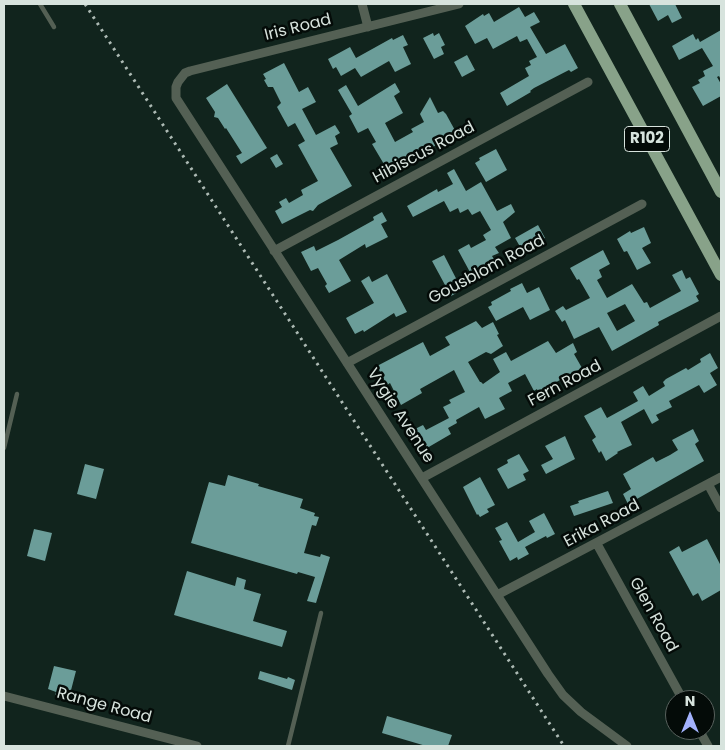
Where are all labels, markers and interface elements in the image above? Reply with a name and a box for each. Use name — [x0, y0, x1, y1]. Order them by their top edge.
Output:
street label: Iris Road — [263, 10, 333, 46]
street label: Hibiscus Road — [370, 118, 478, 188]
road number: R102 — [624, 126, 670, 152]
street label: Gousblom Road — [426, 231, 548, 309]
street label: Fern Road — [525, 357, 605, 411]
street label: Vygie Avenue — [362, 365, 438, 467]
street label: Erika Road — [561, 496, 643, 552]
street label: Glen Road — [625, 574, 681, 656]
street label: Range Road — [54, 684, 154, 728]
north arrow — [665, 690, 715, 740]
text: N — [685, 691, 695, 711]

